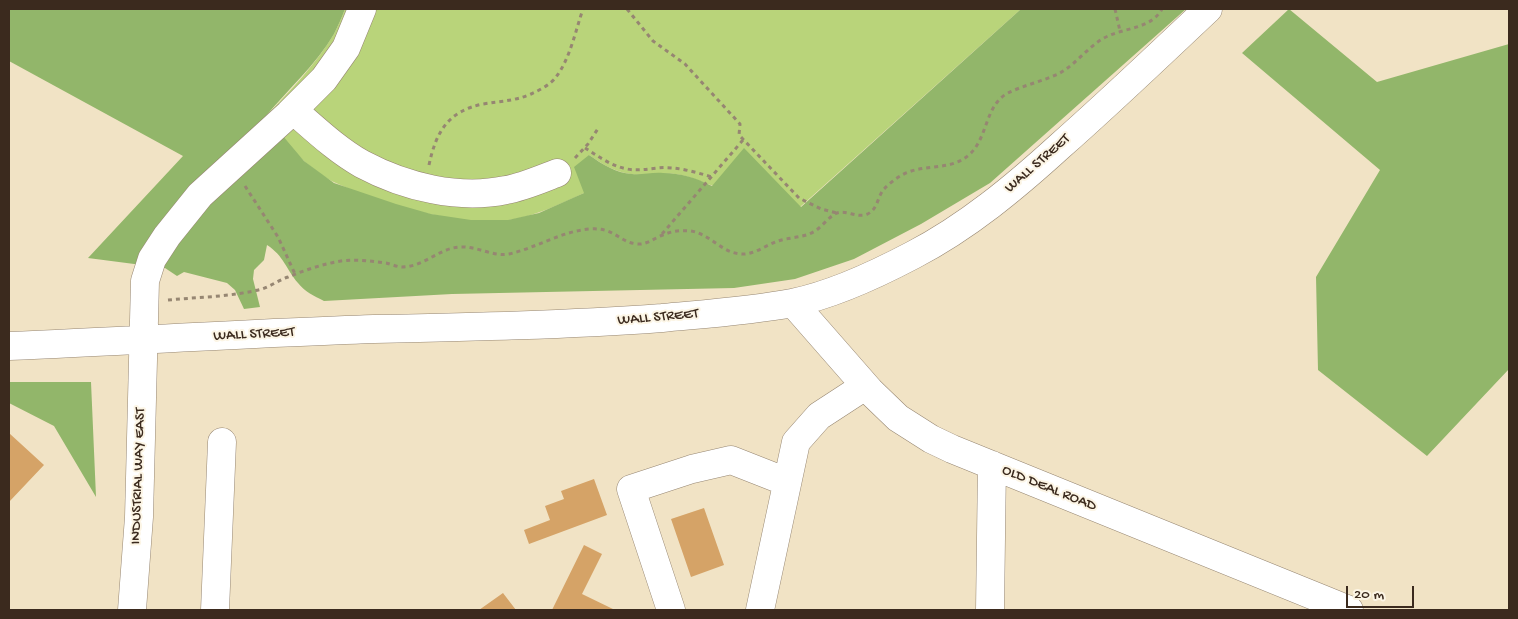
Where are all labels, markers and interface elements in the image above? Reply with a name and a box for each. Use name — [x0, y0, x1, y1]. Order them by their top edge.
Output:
street label: WALL STREET — [1001, 131, 1075, 197]
street label: WALL STREET — [617, 305, 699, 331]
street label: WALL STREET — [213, 324, 295, 346]
street label: INDUSTRIAL WAY EAST — [128, 407, 150, 545]
street label: OLD DEAL ROAD — [999, 462, 1099, 516]
scale bar — [1348, 576, 1416, 608]
text: 20 m — [1354, 586, 1384, 604]

